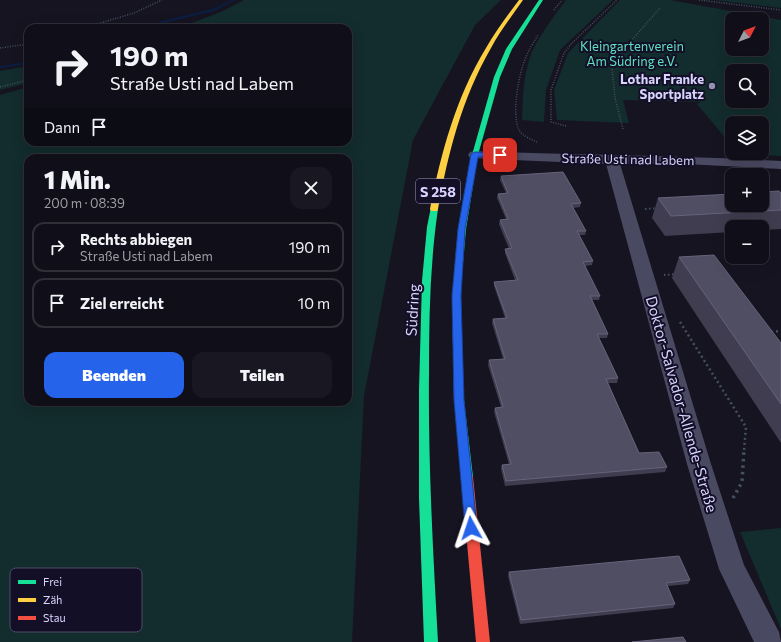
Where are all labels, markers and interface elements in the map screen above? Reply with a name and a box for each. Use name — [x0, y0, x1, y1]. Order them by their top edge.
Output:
north arrow — [725, 12, 769, 56]
map controls — [725, 12, 769, 264]
text: 190 m — [110, 38, 188, 72]
park label: Kleingartenverein Am Südring e.V. — [580, 38, 684, 69]
icon: right — [44, 40, 96, 92]
button: search — [725, 64, 769, 108]
place label: Lothar Franke Sportplatz — [620, 71, 704, 102]
text: Straße Usti nad Labem — [110, 72, 294, 94]
marker: Lothar Franke Sportplatz — [707, 81, 717, 91]
icon: arrive — [88, 116, 110, 138]
button: layers — [725, 116, 769, 160]
text: Dann — [44, 118, 80, 136]
pin — [483, 138, 517, 172]
icon: arrive — [489, 144, 511, 166]
street label: Straße Usti nad Labem — [561, 150, 695, 168]
text: 1 Min. — [44, 165, 111, 194]
button: close — [290, 167, 332, 209]
button: + — [725, 168, 769, 212]
road number: S 258 — [416, 179, 460, 203]
text: 200 m · 08:39 — [44, 195, 125, 211]
button: − — [725, 220, 769, 264]
text: Rechts abbiegen — [80, 230, 192, 248]
icon: right — [46, 236, 68, 258]
text: 190 m — [289, 238, 330, 256]
text: Straße Usti nad Labem — [80, 248, 213, 264]
street label: Südring — [402, 283, 422, 337]
icon: arrive — [46, 292, 68, 314]
text: Ziel erreicht — [80, 294, 164, 312]
text: 10 m — [298, 294, 330, 312]
street label: Doktor-Salvador-Allende-Straße — [642, 294, 722, 514]
button: Beenden — [44, 352, 184, 398]
button: Teilen — [192, 352, 332, 398]
position arrow — [450, 507, 492, 549]
legend — [10, 568, 142, 632]
text: Frei — [43, 575, 62, 588]
text: Zäh — [43, 593, 62, 606]
text: Stau — [43, 611, 66, 624]

